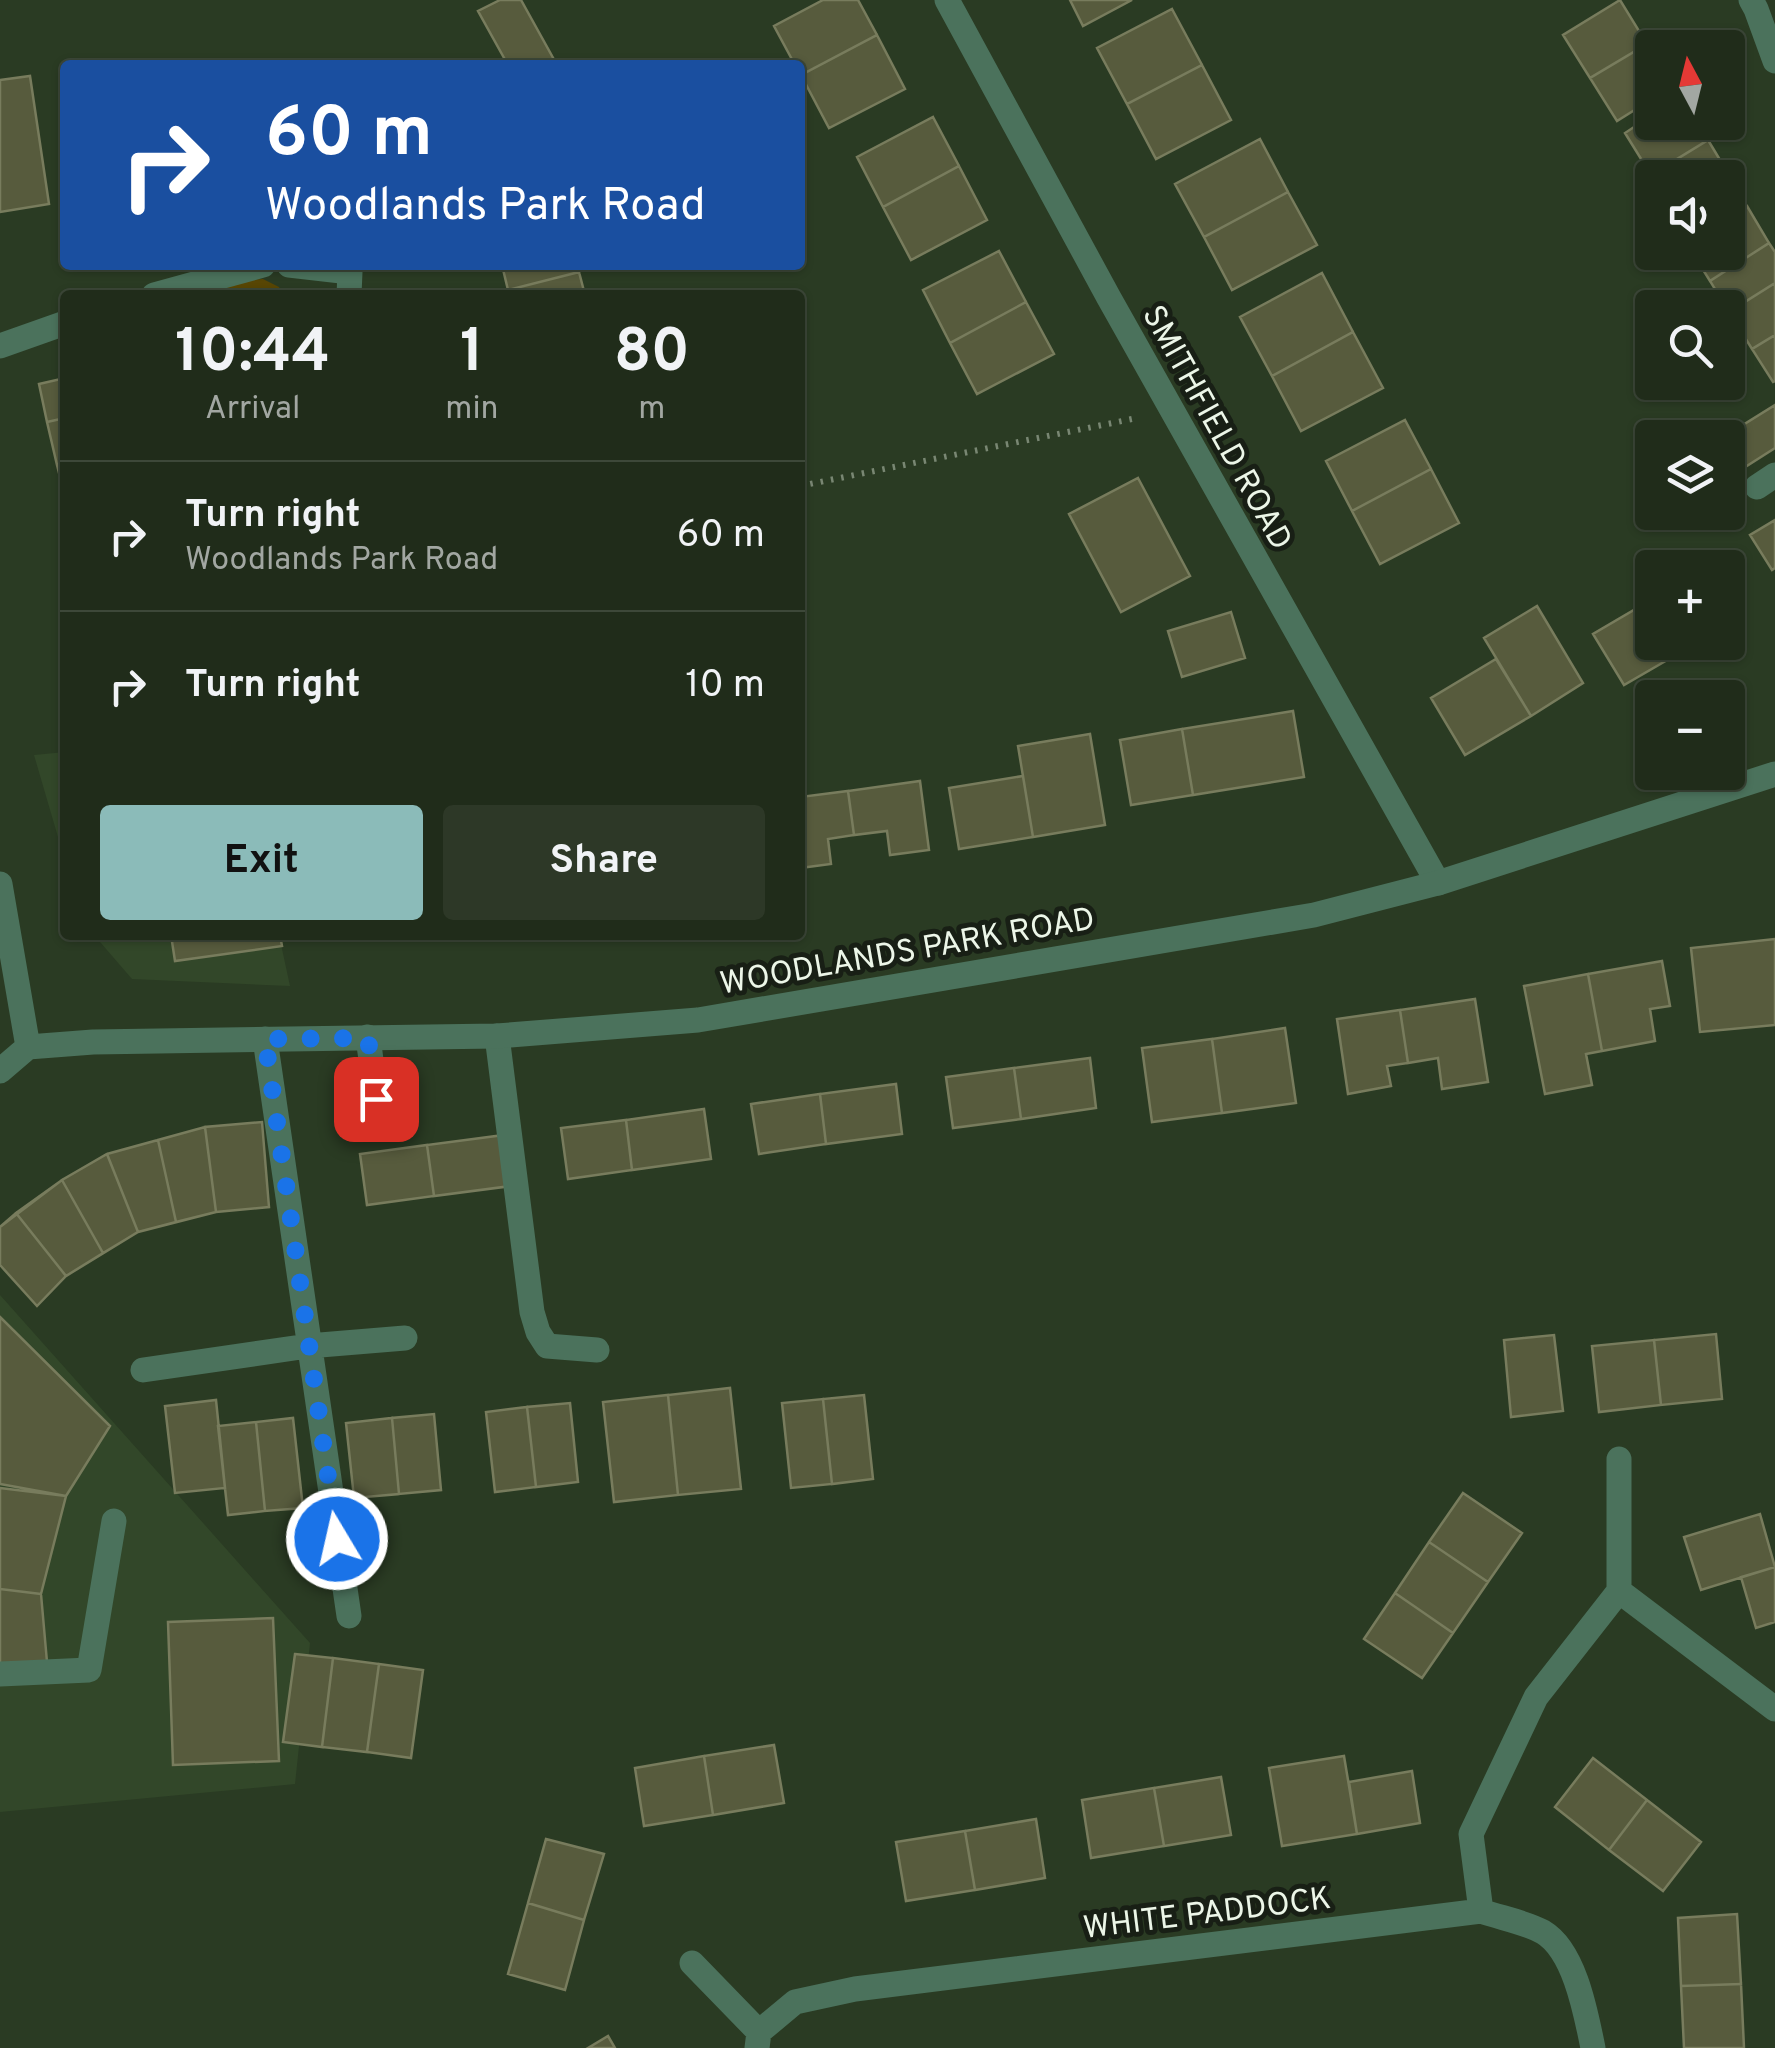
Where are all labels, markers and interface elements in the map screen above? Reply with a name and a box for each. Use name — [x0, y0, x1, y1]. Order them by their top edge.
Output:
north arrow — [1635, 30, 1745, 140]
map controls — [1635, 30, 1745, 790]
text: 60 m — [265, 92, 433, 181]
icon: right — [100, 100, 230, 230]
button: sound — [1635, 160, 1745, 270]
text: Woodlands Park Road — [265, 179, 706, 236]
button: search — [1635, 290, 1745, 400]
street label: SMITHFIELD ROAD — [1132, 299, 1299, 558]
text: 10:44 — [175, 317, 330, 393]
text: 1 — [460, 317, 484, 393]
text: 80 — [614, 317, 690, 393]
text: Arrival — [205, 390, 300, 430]
text: min — [445, 390, 499, 430]
text: m — [638, 390, 665, 430]
button: layers — [1635, 420, 1745, 530]
text: Turn right — [185, 492, 360, 541]
icon: right — [100, 509, 155, 564]
text: 60 m — [677, 512, 765, 561]
text: Woodlands Park Road — [185, 541, 498, 581]
button: + — [1635, 550, 1745, 660]
icon: right — [100, 659, 155, 714]
text: Turn right — [185, 662, 360, 711]
text: 10 m — [685, 662, 765, 711]
button: − — [1635, 680, 1745, 790]
button: Exit — [100, 805, 423, 920]
button: Share — [443, 805, 765, 920]
street label: WOODLANDS PARK ROAD — [717, 900, 1098, 1006]
pin — [334, 1057, 419, 1142]
icon: arrive — [349, 1072, 404, 1127]
position arrow — [285, 1487, 389, 1591]
street label: WHITE PADDOCK — [1081, 1880, 1334, 1950]

